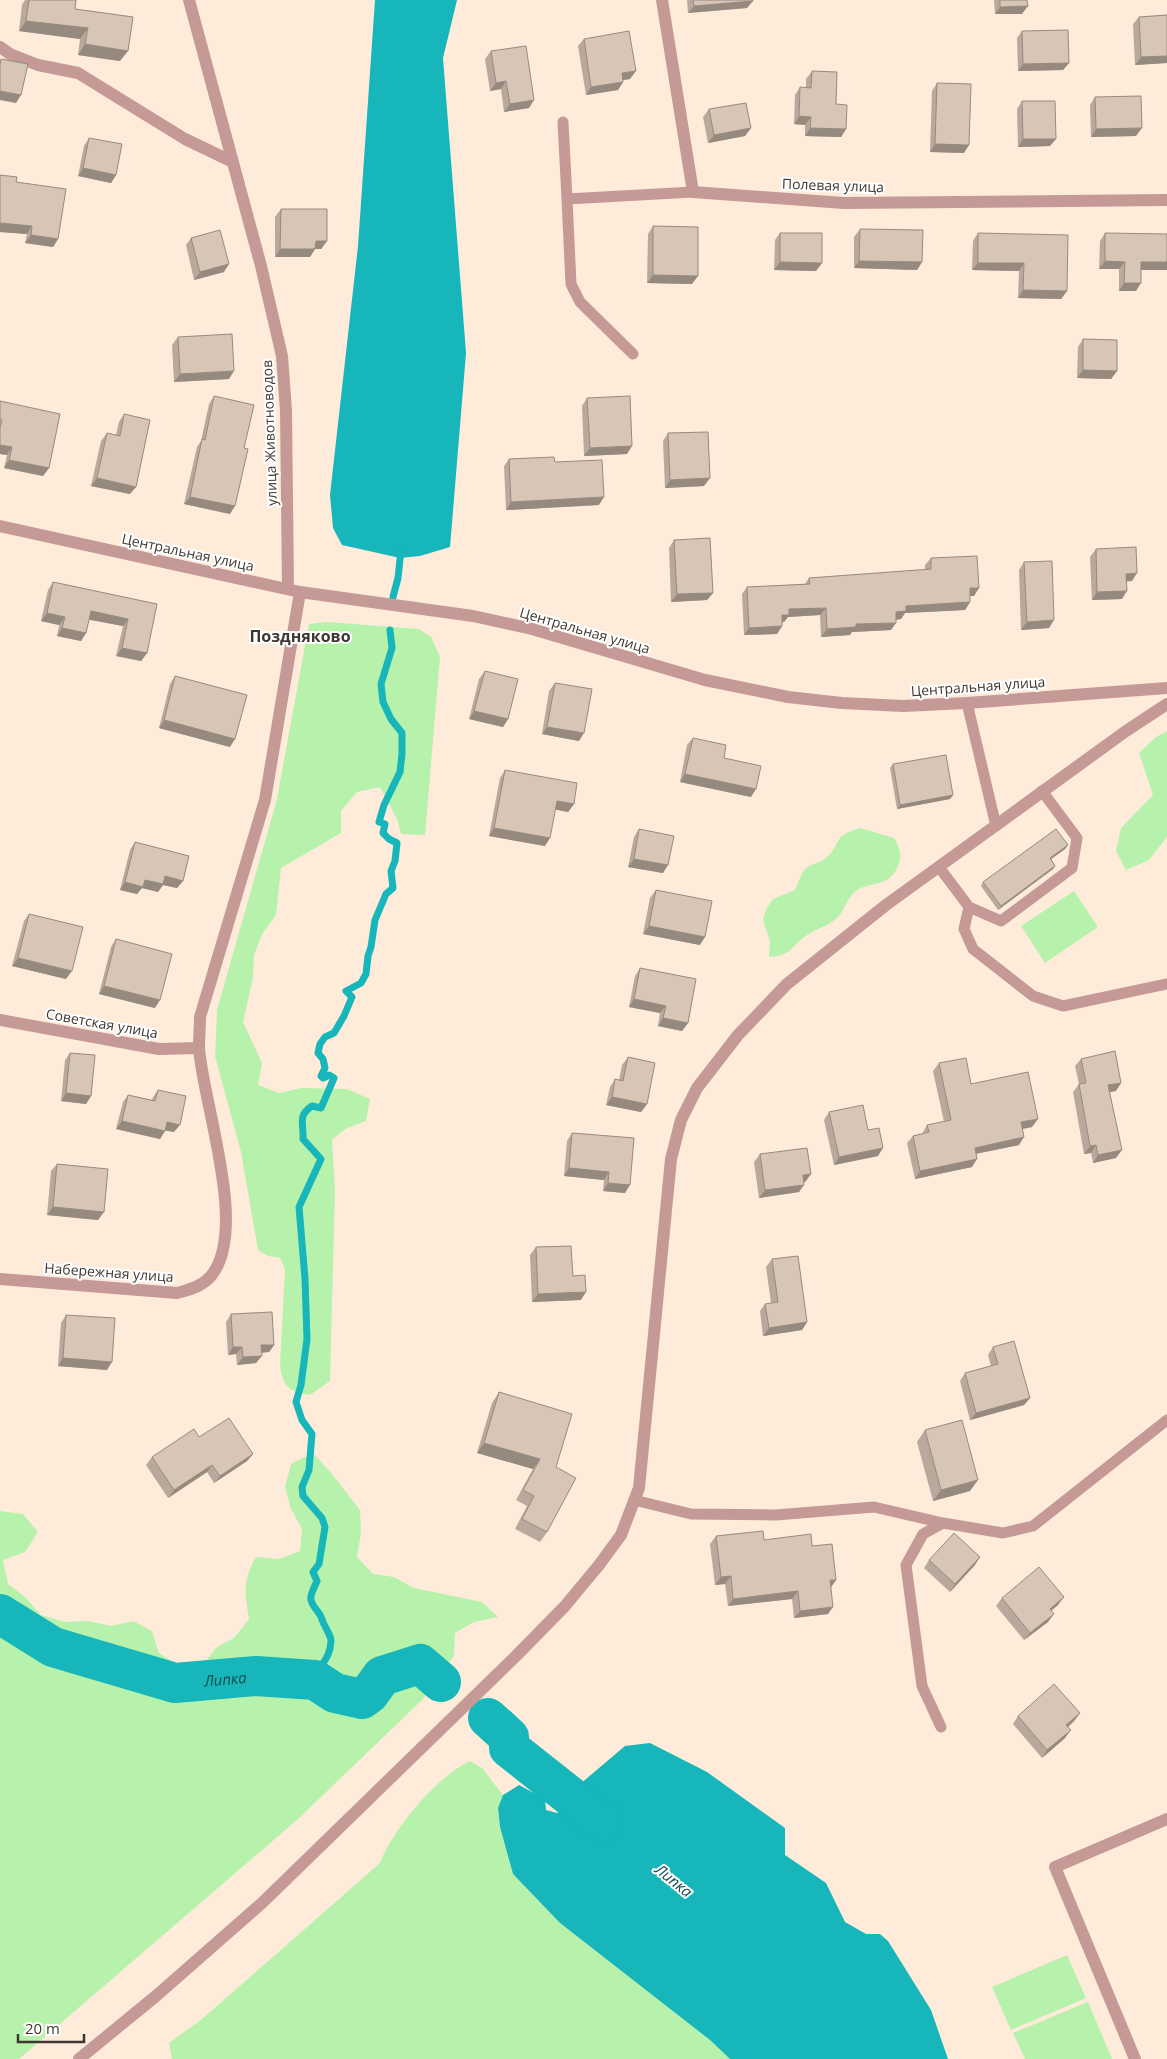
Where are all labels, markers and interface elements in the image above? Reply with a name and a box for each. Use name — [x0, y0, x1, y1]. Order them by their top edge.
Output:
street label: Полевая улица — [782, 174, 884, 196]
street label: улица Животноводов — [257, 360, 281, 506]
street label: Центральная улица — [120, 529, 256, 575]
street label: Центральная улица — [518, 602, 652, 658]
district label: Поздняково — [249, 625, 351, 647]
street label: Центральная улица — [910, 672, 1046, 700]
street label: Советская улица — [45, 1004, 159, 1042]
street label: Набережная улица — [44, 1258, 174, 1286]
water label: Липка — [202, 1667, 248, 1691]
water label: Липка — [650, 1858, 697, 1902]
scale bar — [18, 2012, 84, 2044]
text: 20 m — [25, 2018, 60, 2038]

